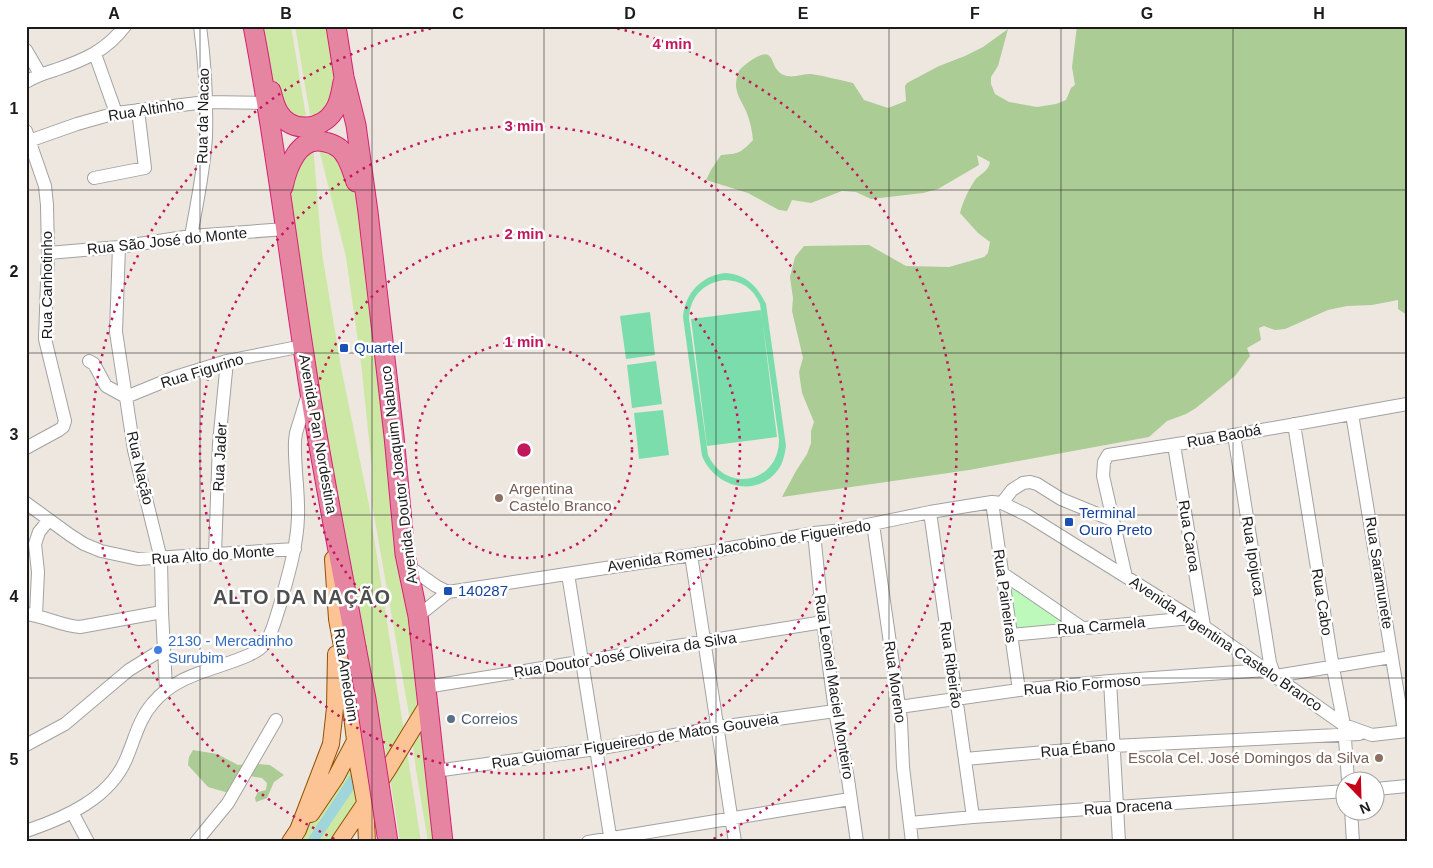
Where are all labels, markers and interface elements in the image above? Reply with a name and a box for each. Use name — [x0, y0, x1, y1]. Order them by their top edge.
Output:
text: A — [108, 5, 120, 22]
text: B — [280, 5, 292, 22]
text: C — [452, 5, 464, 22]
text: D — [624, 5, 636, 22]
text: E — [798, 5, 809, 22]
text: F — [970, 5, 980, 22]
text: G — [1141, 5, 1153, 22]
text: H — [1313, 5, 1325, 22]
text: 4 min — [652, 35, 692, 52]
street label: Rua da Nacao — [193, 68, 212, 164]
street label: Rua Altinho — [107, 95, 185, 124]
text: 1 — [10, 100, 19, 117]
text: 3 min — [504, 117, 544, 134]
street label: Rua São José do Monte — [86, 224, 248, 257]
text: 2 min — [504, 225, 544, 242]
street label: Rua Canhotinho — [38, 231, 55, 339]
text: 2 — [10, 263, 19, 280]
text: 1 min — [504, 333, 544, 350]
place label: Quartel — [354, 339, 403, 356]
marker: Quartel — [338, 342, 350, 354]
street label: Rua Figurino — [158, 350, 245, 391]
street label: Avenida Pan Nordestina — [296, 353, 341, 516]
street label: Avenida Doutor Joaquim Nabuco — [377, 365, 420, 585]
street label: Rua Baobá — [1185, 421, 1263, 450]
street label: Rua Jader — [209, 422, 230, 492]
text: 3 — [10, 426, 19, 443]
street label: Rua Nação — [124, 429, 157, 506]
centre of rings — [515, 441, 533, 459]
place label: Argentina Castelo Branco — [509, 480, 612, 514]
marker: Argentina Castelo Branco — [493, 492, 505, 504]
street label: Rua Caroa — [1175, 499, 1204, 574]
place label: Terminal Ouro Preto — [1079, 504, 1152, 538]
street label: Rua Ipojuca — [1239, 515, 1268, 597]
street label: Avenida Romeu Jacobino de Figueiredo — [606, 516, 872, 575]
marker: Terminal Ouro Preto — [1063, 516, 1075, 528]
street label: Rua Saramunete — [1362, 516, 1397, 630]
street label: Rua Alto do Monte — [151, 542, 275, 567]
street label: Rua Paineiras — [991, 548, 1020, 644]
street label: Rua Cabo — [1309, 567, 1336, 637]
street label: Avenida Argentina Castelo Branco — [1127, 573, 1326, 714]
place label: 140287 — [458, 582, 508, 599]
marker: 140287 — [442, 585, 454, 597]
district label: ALTO DA NAÇÃO — [213, 586, 391, 608]
text: 4 — [10, 588, 19, 605]
street label: Rua Leonel Maciel Monteiro — [811, 593, 857, 780]
street label: Rua Carmela — [1056, 613, 1146, 638]
street label: Rua Ribeirão — [937, 620, 966, 709]
street label: Rua Amedoim — [331, 627, 362, 723]
street label: Rua Doutor José Oliveira da Silva — [512, 628, 738, 681]
place label: 2130 - Mercadinho Surubim — [168, 632, 293, 666]
street label: Rua Moreno — [881, 640, 910, 724]
marker: 2130 - Mercadinho Surubim — [152, 644, 164, 656]
street label: Rua Rio Formoso — [1023, 671, 1141, 698]
street label: Rua Guiomar Figueiredo de Matos Gouveia — [490, 709, 780, 772]
place label: Correios — [461, 710, 518, 727]
marker: Correios — [445, 713, 457, 725]
street label: Rua Ébano — [1040, 737, 1116, 760]
place label: Escola Cel. José Domingos da Silva — [1128, 749, 1370, 766]
text: 5 — [10, 751, 19, 768]
marker: Escola Cel. José Domingos da Silva — [1373, 752, 1385, 764]
north arrow — [1336, 770, 1386, 820]
street label: Rua Dracena — [1083, 795, 1173, 818]
text: N — [1357, 799, 1373, 817]

